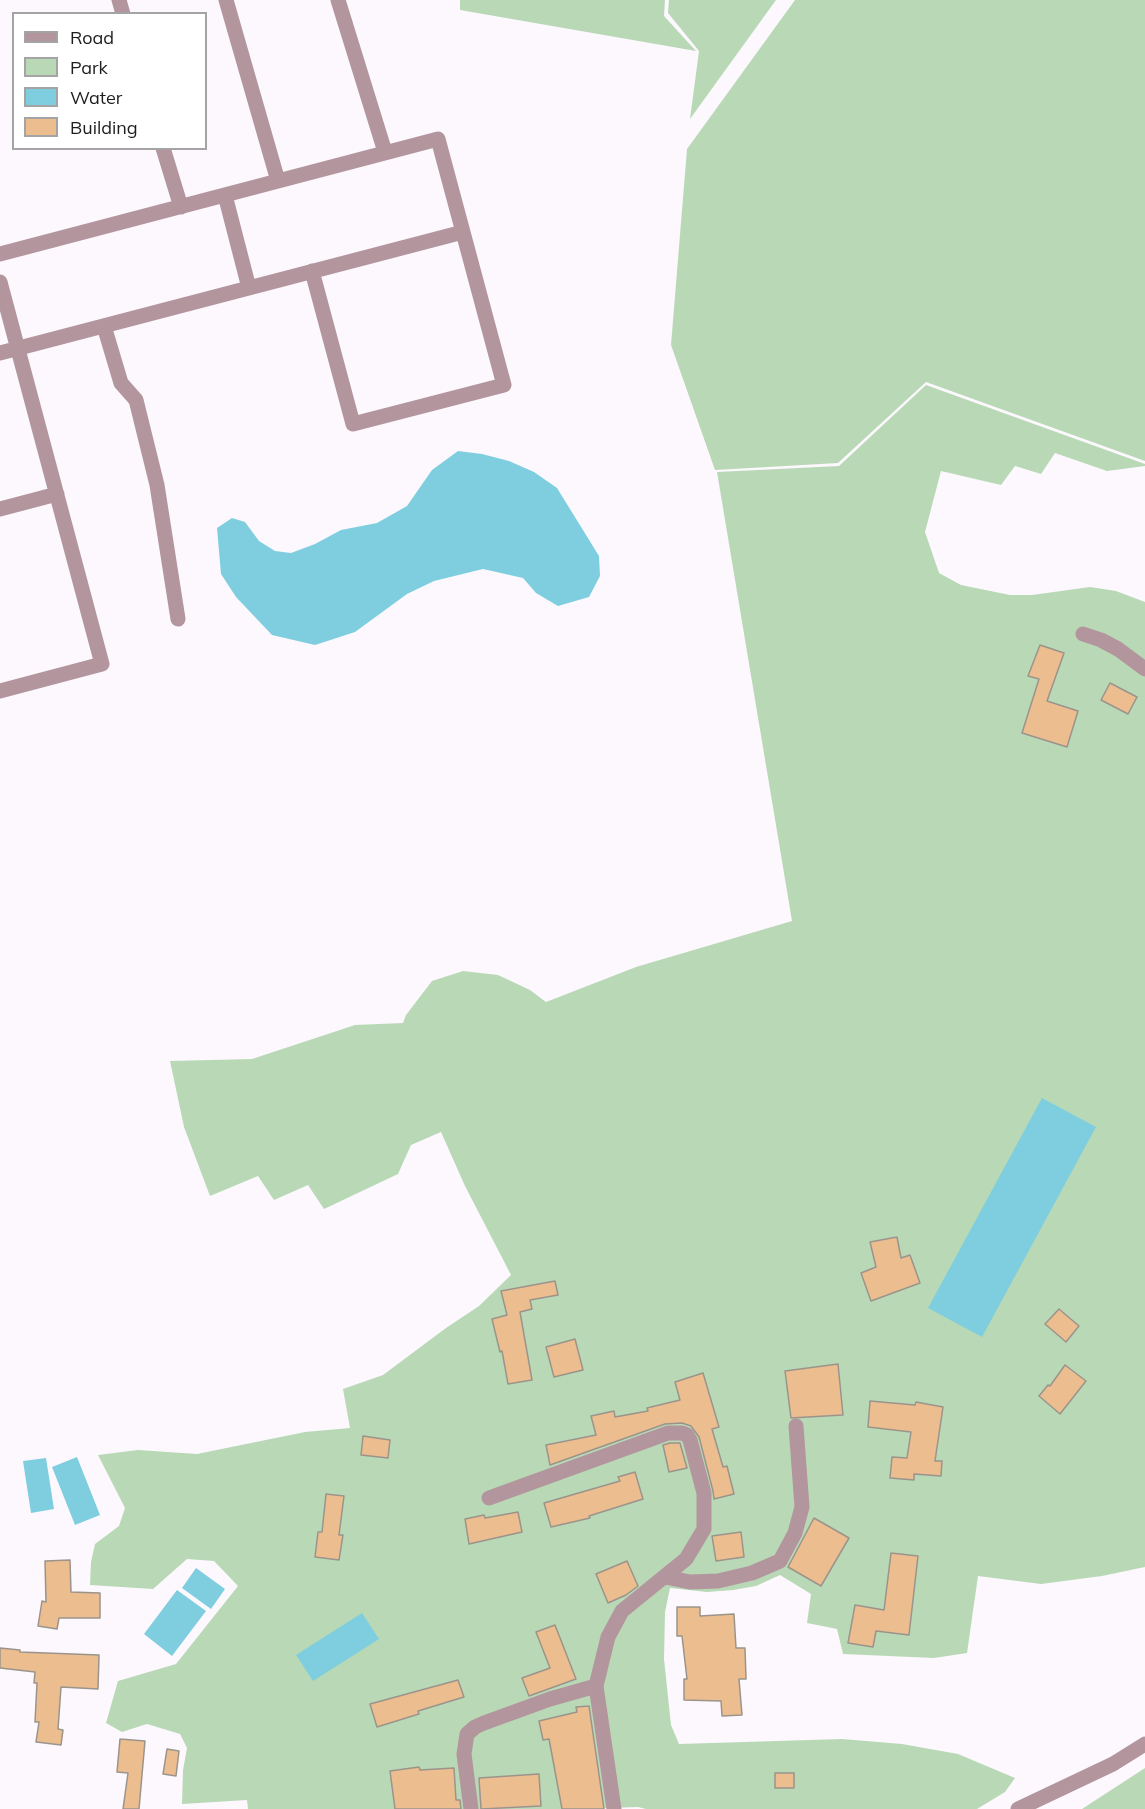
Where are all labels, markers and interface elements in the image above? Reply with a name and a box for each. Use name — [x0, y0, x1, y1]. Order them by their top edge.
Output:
legend — [12, 12, 207, 150]
text: Road — [70, 26, 114, 49]
text: Park — [70, 56, 108, 79]
text: Water — [70, 86, 122, 109]
text: Building — [70, 116, 138, 139]

